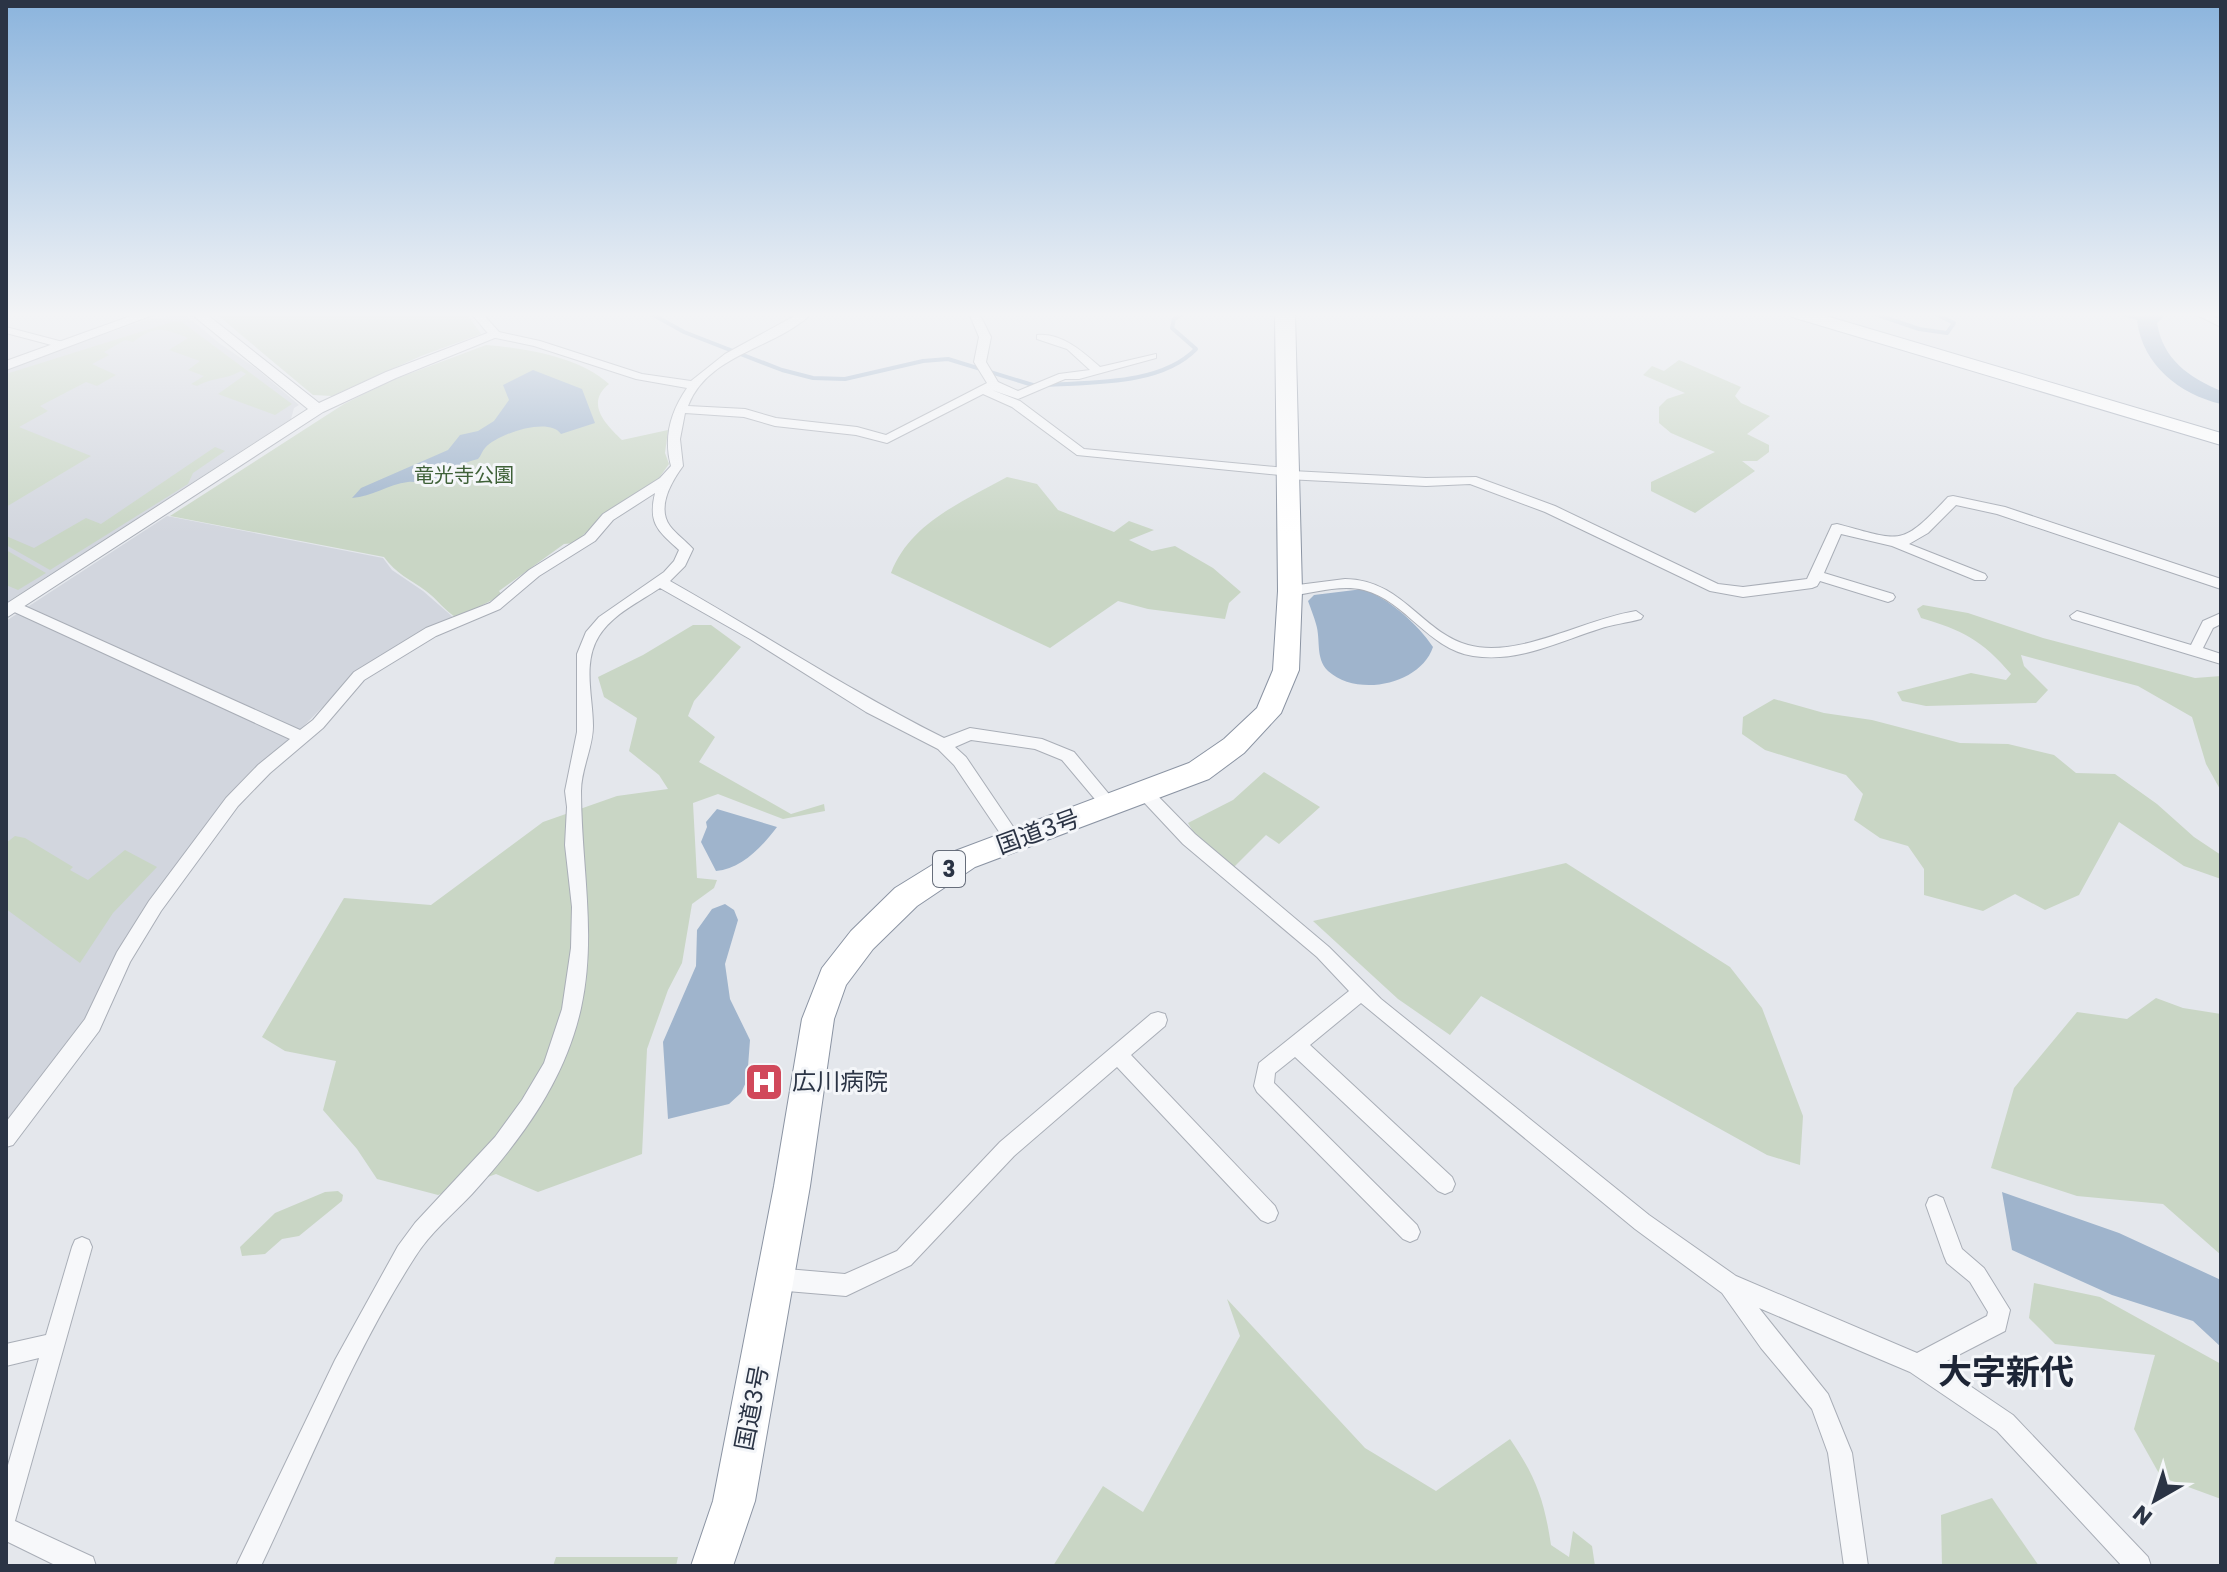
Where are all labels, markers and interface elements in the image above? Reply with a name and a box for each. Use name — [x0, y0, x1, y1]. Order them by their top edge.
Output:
park label: 竜光寺公園 — [414, 461, 514, 489]
street label: 国道3号 — [992, 801, 1084, 862]
road number: 3 — [933, 851, 965, 887]
hospital icon: 広川病院 — [743, 1061, 785, 1103]
place label: 広川病院 — [792, 1065, 888, 1098]
district label: 大字新代 — [1938, 1348, 2074, 1396]
street label: 国道3号 — [727, 1362, 776, 1453]
north arrow — [2115, 1460, 2195, 1540]
text: N — [2127, 1498, 2159, 1532]

